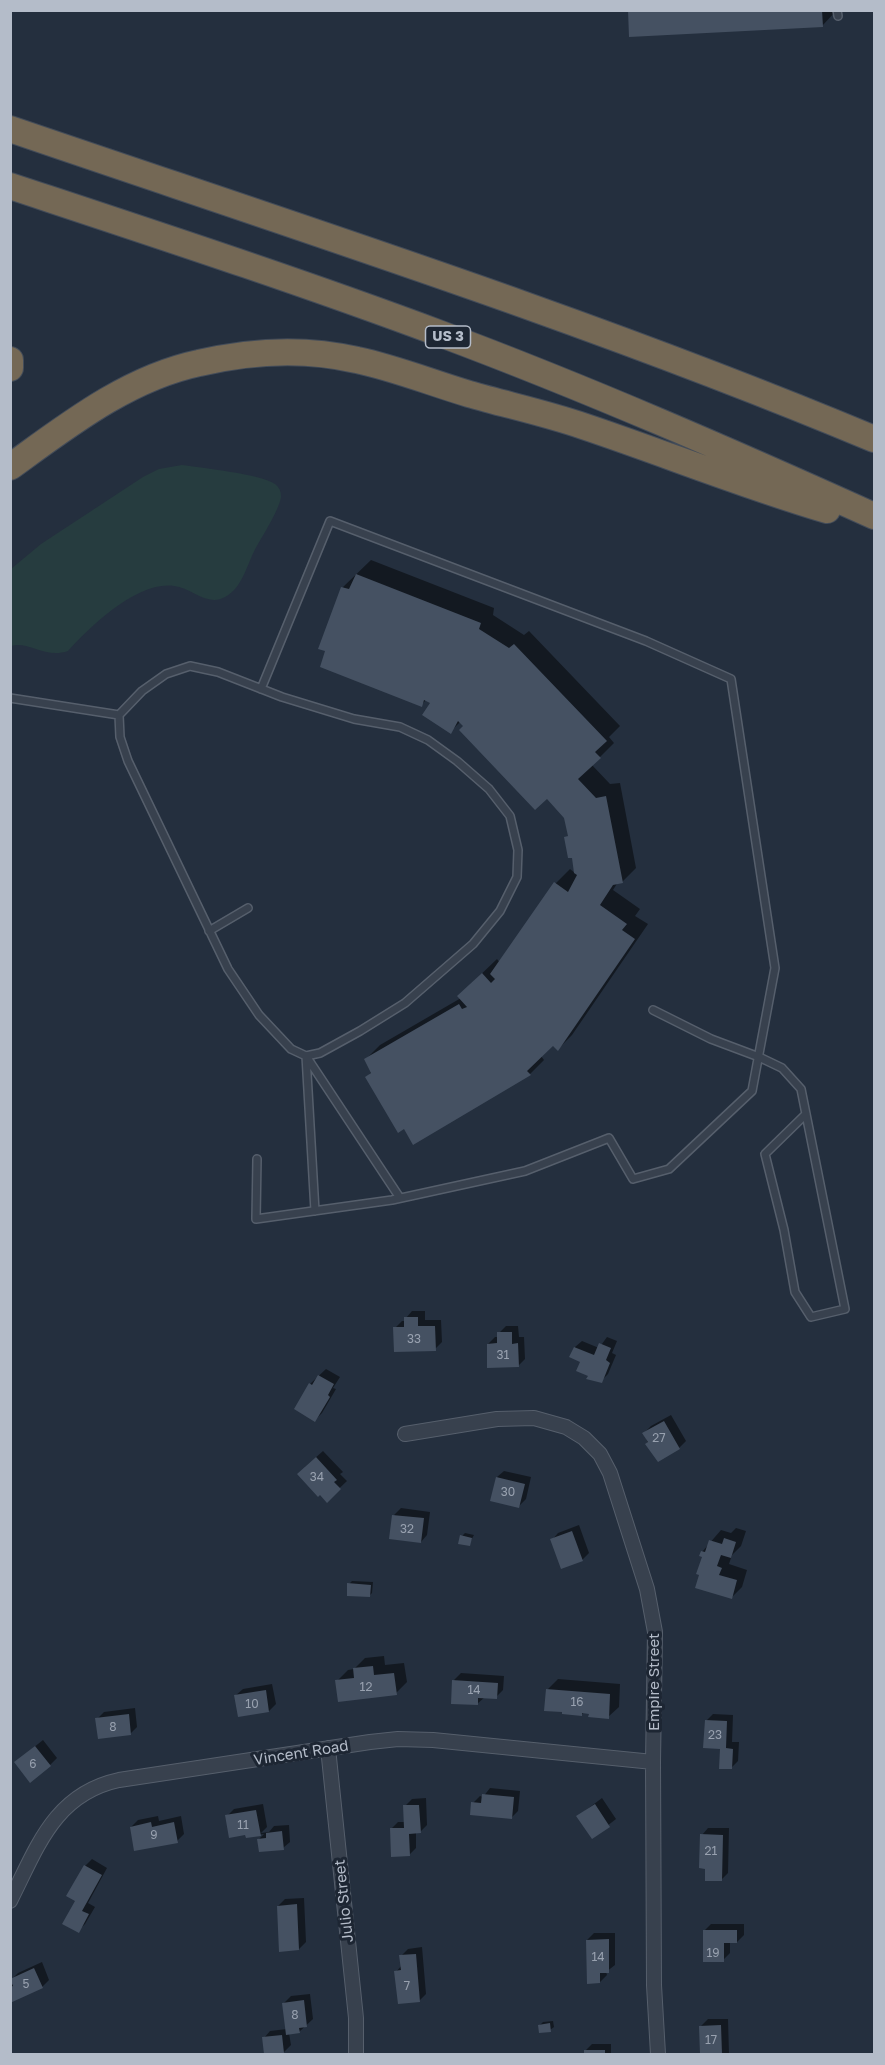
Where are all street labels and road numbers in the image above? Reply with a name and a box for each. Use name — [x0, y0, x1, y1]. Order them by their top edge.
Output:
road number: US 3 — [426, 326, 470, 348]
street label: Empire Street — [645, 1633, 663, 1731]
street label: Vincent Road — [252, 1737, 350, 1769]
street label: Julio Street — [331, 1859, 357, 1943]

